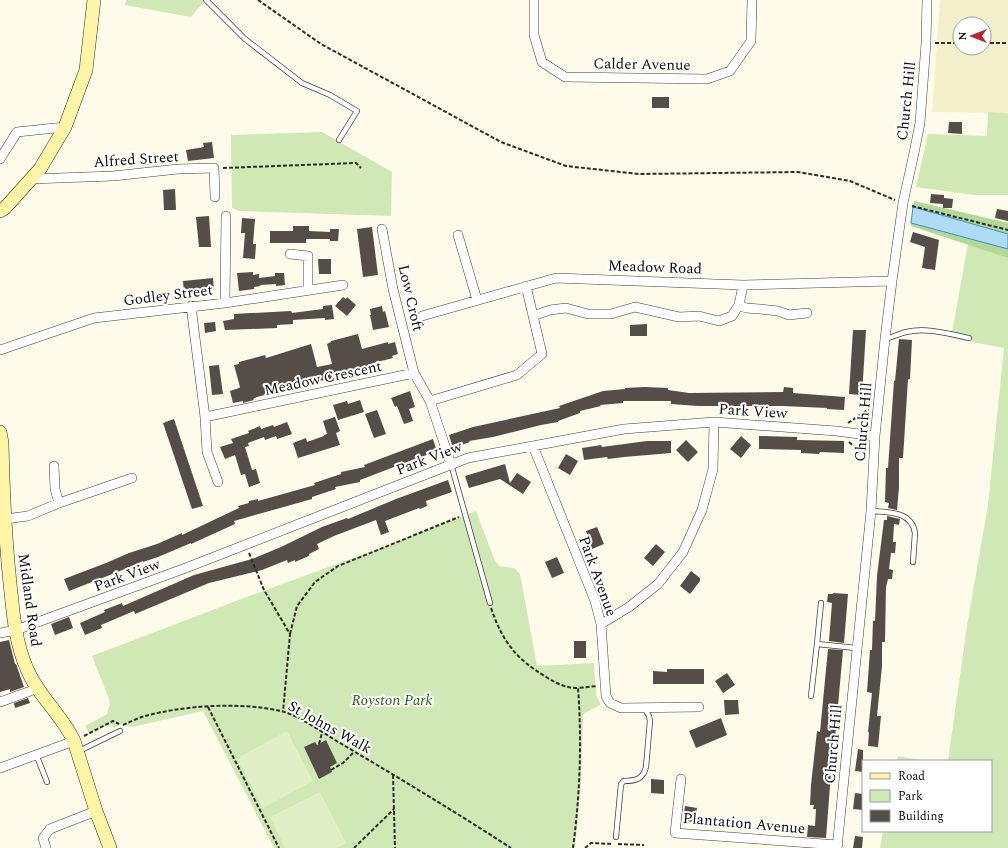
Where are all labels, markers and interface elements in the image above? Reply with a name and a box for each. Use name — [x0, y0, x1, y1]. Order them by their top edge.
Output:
north arrow — [952, 16, 992, 56]
text: N — [954, 31, 971, 40]
street label: Calder Avenue — [593, 52, 691, 77]
street label: Church Hill — [891, 60, 922, 142]
street label: Alfred Street — [93, 145, 179, 174]
street label: Meadow Road — [607, 254, 703, 281]
street label: Low Croft — [392, 262, 429, 334]
street label: Godley Street — [122, 279, 214, 312]
street label: Meadow Crescent — [262, 355, 384, 402]
street label: Church Hill — [849, 382, 878, 463]
street label: Park View — [718, 398, 789, 425]
street label: Park View — [393, 435, 466, 482]
street label: Park Avenue — [572, 533, 623, 620]
street label: Midland Road — [12, 552, 47, 648]
street label: Park View — [91, 553, 164, 598]
park label: Royston Park — [352, 689, 432, 712]
street label: St Johns Walk — [284, 695, 376, 760]
street label: Church Hill — [819, 704, 848, 785]
legend — [862, 760, 992, 832]
text: Road — [898, 767, 925, 786]
text: Park — [898, 787, 923, 806]
street label: Plantation Avenue — [682, 807, 806, 840]
text: Building — [898, 807, 944, 826]

